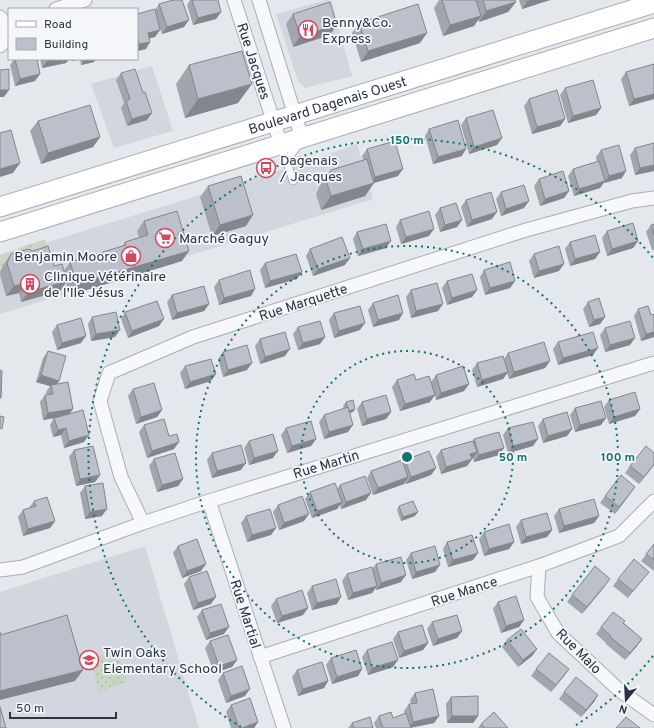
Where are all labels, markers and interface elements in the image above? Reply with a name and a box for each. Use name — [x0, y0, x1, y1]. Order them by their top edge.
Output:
legend — [8, 8, 138, 60]
place label: Benny&Co. Express — [322, 15, 391, 48]
text: Road — [44, 17, 72, 33]
restaurant icon: Benny&Co. Express — [297, 19, 319, 41]
street label: Rue Jacques — [232, 21, 273, 102]
text: Building — [44, 37, 88, 53]
street label: Boulevard Dagenais Ouest — [247, 74, 409, 139]
text: 150 m — [390, 133, 424, 149]
place label: Dagenais / Jacques — [279, 153, 342, 186]
bus stop icon: Dagenais / Jacques — [255, 157, 277, 179]
supermarket icon: Marché Gaguy — [154, 227, 176, 249]
place label: Marché Gaguy — [179, 231, 269, 248]
shop icon: Benjamin Moore — [120, 245, 142, 267]
place label: Benjamin Moore — [14, 249, 117, 266]
place label: Clinique Vétérinaire de I'Ile Jésus — [44, 269, 166, 302]
building icon: Clinique Vétérinaire de I'Ile Jésus — [19, 273, 41, 295]
street label: Rue Marquette — [257, 281, 350, 326]
street label: Rue Martin — [291, 447, 362, 484]
centre of rings — [400, 450, 414, 464]
text: 50 m — [499, 450, 527, 466]
text: 100 m — [601, 450, 635, 466]
street label: Rue Mance — [429, 574, 500, 611]
street label: Rue Martial — [225, 578, 264, 651]
street label: Rue Malo — [552, 626, 604, 678]
place label: Twin Oaks Elementary School — [103, 645, 222, 678]
school or university icon: Twin Oaks Elementary School — [78, 649, 100, 671]
north arrow — [606, 680, 646, 720]
scale bar — [10, 694, 116, 720]
text: 50 m — [16, 701, 44, 717]
text: N — [617, 701, 629, 716]

